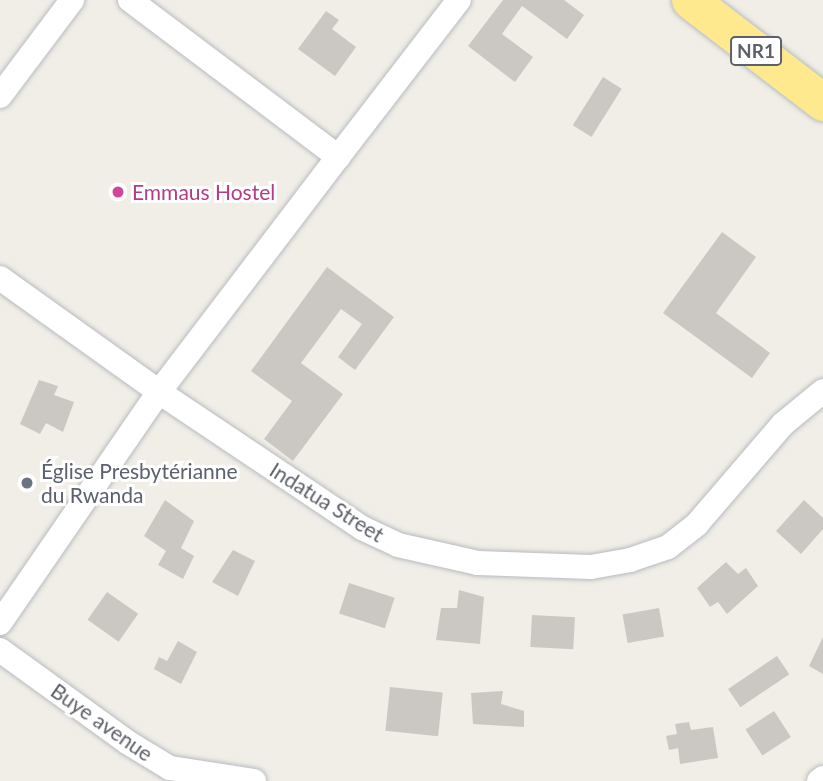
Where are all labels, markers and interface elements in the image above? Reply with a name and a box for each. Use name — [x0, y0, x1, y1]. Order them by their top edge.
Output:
road number: NR1 — [730, 36, 782, 66]
place label: Emmaus Hostel — [132, 179, 275, 205]
marker: Emmaus Hostel — [110, 184, 126, 200]
street label: Indatua Street — [265, 457, 389, 547]
place label: Église Presbytérianne du Rwanda — [41, 458, 238, 508]
marker: Église Presbytérianne du Rwanda — [19, 475, 35, 491]
street label: Buye avenue — [46, 678, 158, 766]

